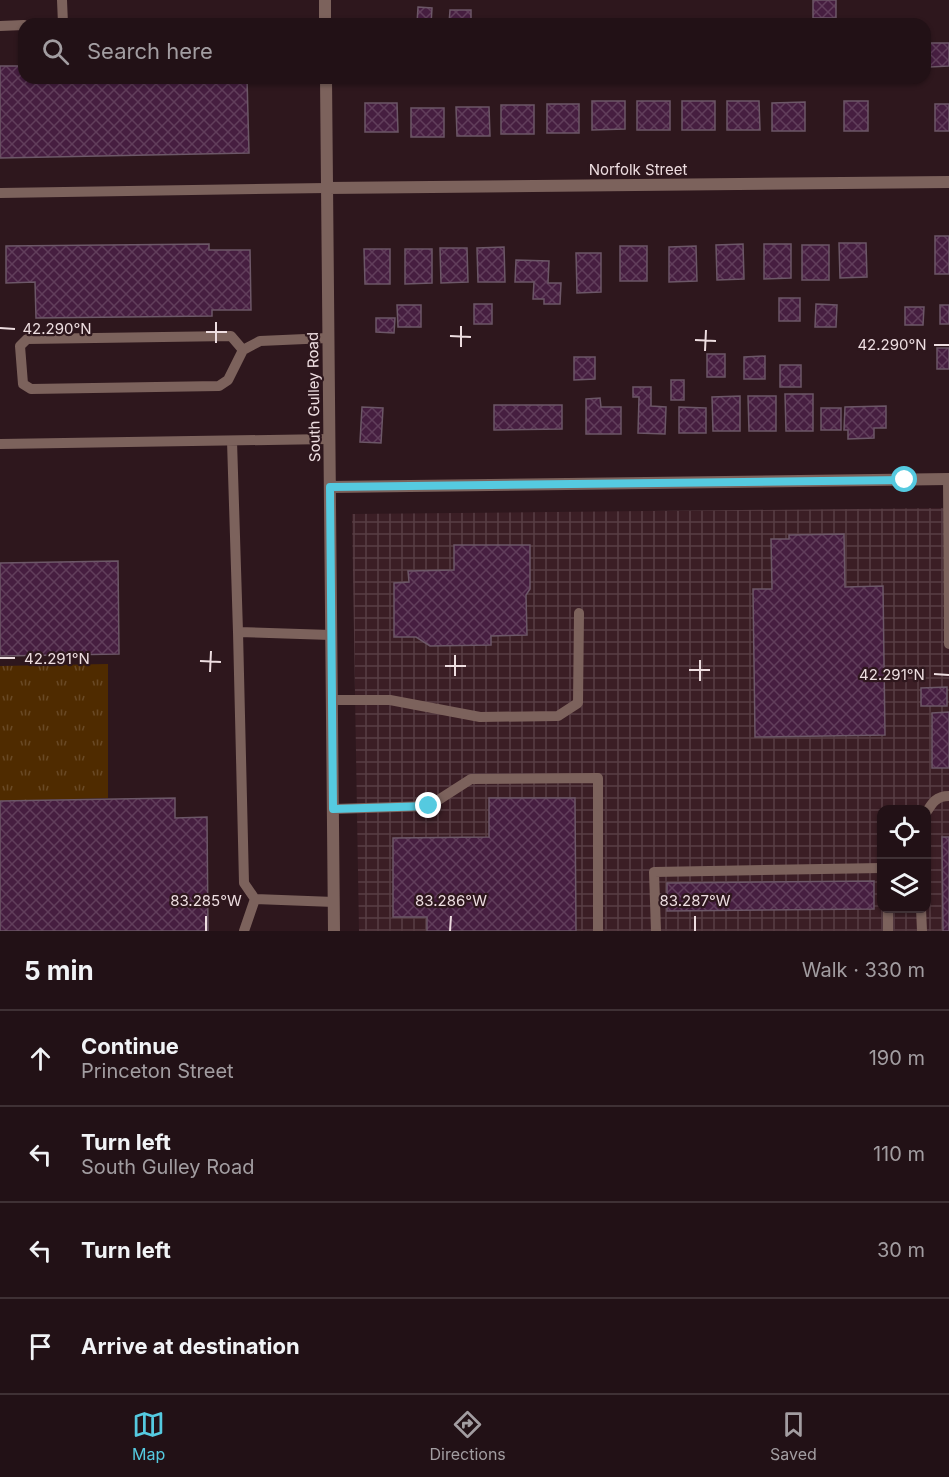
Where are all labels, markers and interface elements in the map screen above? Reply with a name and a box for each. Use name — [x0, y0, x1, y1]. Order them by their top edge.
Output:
search box — [18, 18, 931, 84]
icon: search — [39, 35, 72, 68]
text: Search here — [87, 38, 213, 64]
street label: Norfolk Street — [589, 160, 687, 179]
text: 42.290°N — [22, 319, 92, 338]
street label: South Gulley Road — [303, 332, 324, 462]
text: 42.290°N — [857, 335, 927, 354]
route start — [891, 466, 917, 492]
text: 42.291°N — [24, 649, 90, 668]
text: 42.291°N — [859, 665, 925, 684]
route end — [415, 792, 441, 818]
map controls — [877, 805, 931, 913]
button: locate — [877, 805, 931, 859]
button: layers — [877, 859, 931, 913]
text: 83.285°W — [170, 891, 242, 910]
text: 83.286°W — [415, 891, 487, 910]
text: 83.287°W — [659, 891, 731, 910]
text: 5 min — [24, 955, 94, 986]
text: Walk · 330 m — [802, 958, 925, 982]
text: Continue — [81, 1033, 179, 1059]
icon: ahead — [24, 1042, 57, 1075]
text: 190 m — [869, 1046, 925, 1070]
text: Princeton Street — [81, 1059, 234, 1083]
text: Turn left — [81, 1129, 171, 1155]
icon: left — [24, 1138, 57, 1171]
text: 110 m — [873, 1142, 925, 1166]
text: South Gulley Road — [81, 1155, 254, 1179]
icon: left — [24, 1234, 57, 1267]
text: Turn left — [81, 1237, 171, 1263]
text: 30 m — [877, 1238, 925, 1262]
icon: arrive — [24, 1330, 57, 1363]
text: Arrive at destination — [81, 1333, 300, 1359]
tab: Map — [132, 1408, 165, 1464]
tab: Directions — [430, 1408, 506, 1464]
tab: Saved — [770, 1408, 817, 1464]

